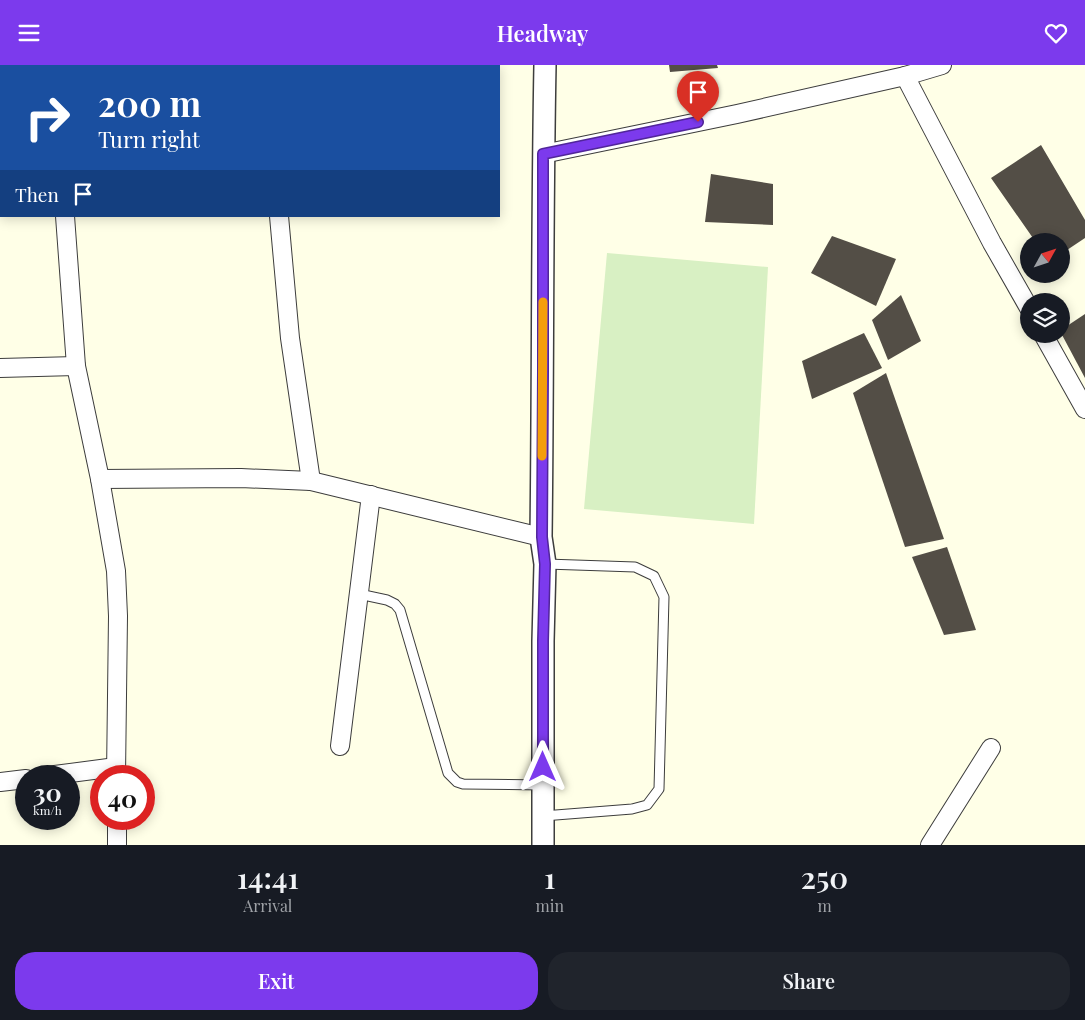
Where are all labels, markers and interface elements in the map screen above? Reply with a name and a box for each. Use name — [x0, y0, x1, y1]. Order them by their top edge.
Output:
text: Headway — [497, 18, 588, 48]
icon: menu — [15, 19, 43, 47]
icon: heart — [1042, 19, 1070, 47]
pin — [677, 71, 719, 122]
icon: arrive — [684, 78, 712, 106]
text: 200 m — [98, 79, 201, 126]
icon: right — [15, 85, 80, 150]
text: Turn right — [98, 124, 200, 154]
icon: arrive — [69, 180, 97, 208]
text: Then — [15, 181, 59, 207]
north arrow — [1020, 233, 1070, 283]
map controls — [1020, 233, 1070, 343]
button: layers — [1020, 293, 1070, 343]
position arrow — [516, 740, 568, 792]
speed limit sign: 40 — [90, 765, 155, 830]
text: 30 — [33, 775, 62, 808]
text: km/h — [33, 802, 62, 818]
text: 14:41 — [237, 857, 299, 897]
text: 1 — [544, 857, 555, 897]
text: 250 — [801, 857, 848, 897]
text: Arrival — [243, 895, 292, 916]
text: min — [536, 895, 564, 916]
text: m — [817, 895, 832, 916]
button: Exit — [15, 952, 538, 1010]
button: Share — [548, 952, 1070, 1010]

